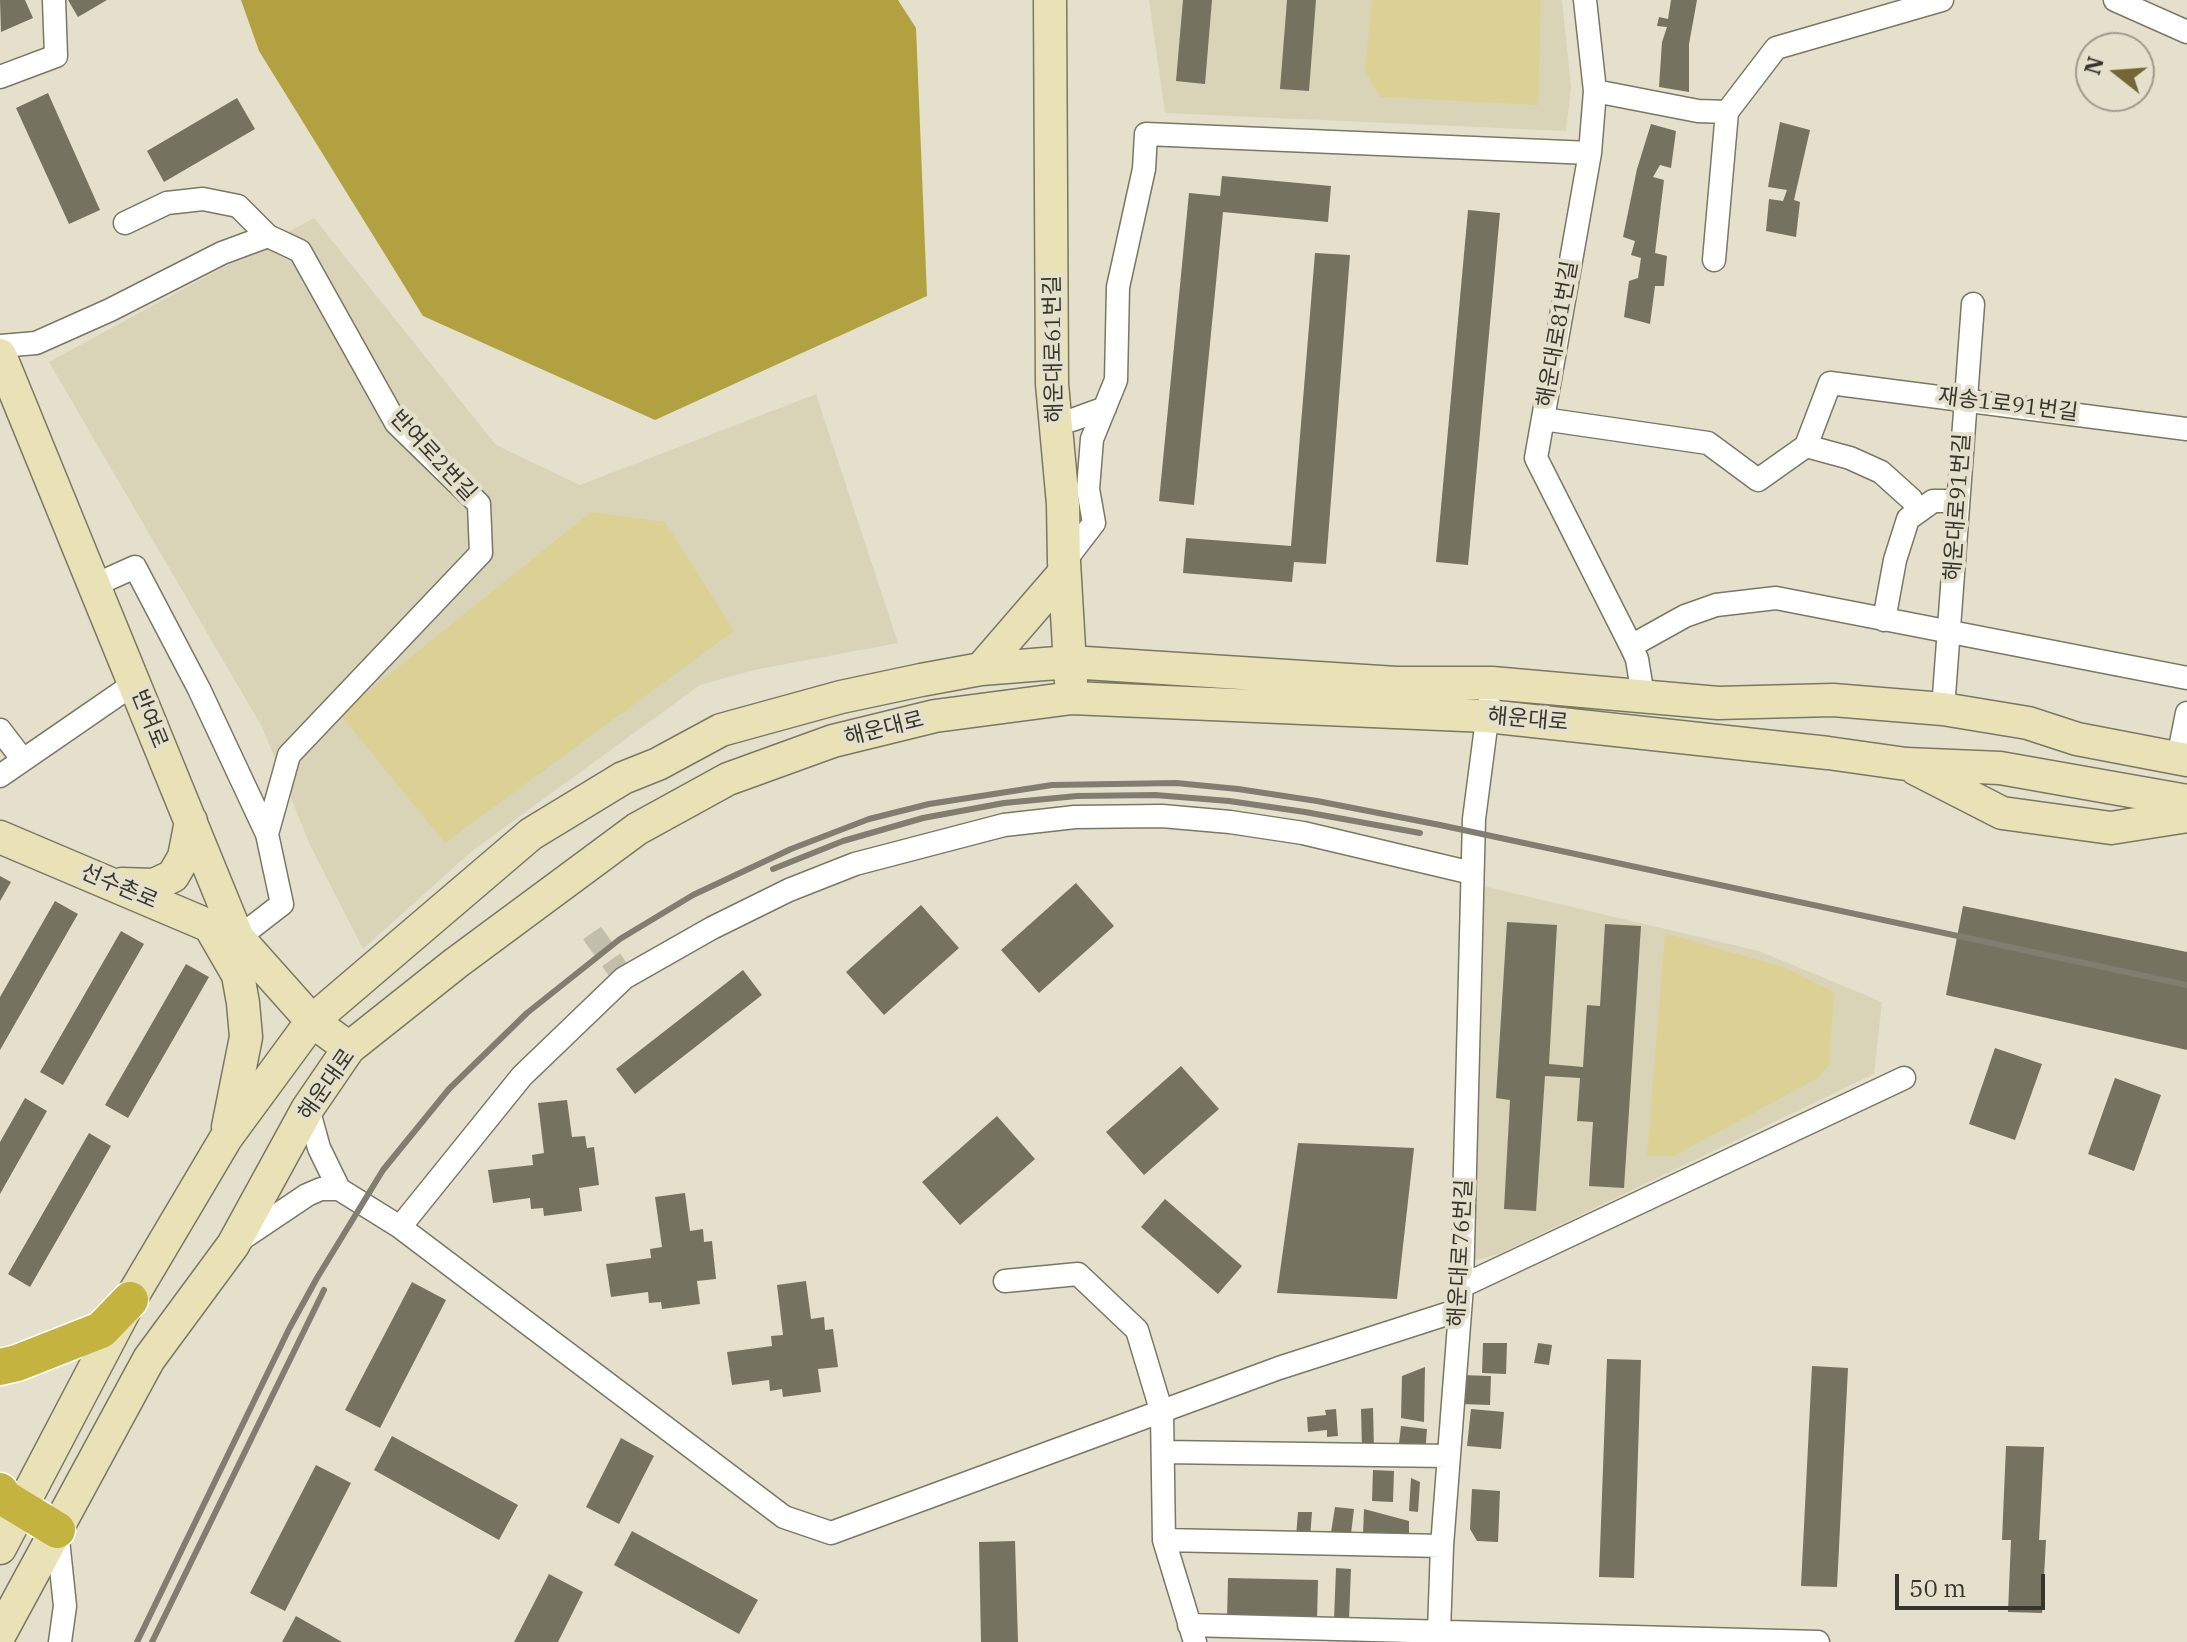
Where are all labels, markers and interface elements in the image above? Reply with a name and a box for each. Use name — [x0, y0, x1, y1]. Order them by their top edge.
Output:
north arrow — [2075, 32, 2155, 112]
text: N — [2077, 53, 2110, 78]
street label: 해운대로81번길 — [1532, 259, 1584, 409]
street label: 해운대로61번길 — [1040, 275, 1068, 423]
street label: 재송1로91번길 — [1937, 383, 2079, 427]
street label: 반여로2번길 — [384, 405, 482, 507]
street label: 해운대로91번길 — [1940, 432, 1976, 582]
street label: 반여로 — [125, 686, 173, 752]
street label: 해운대로 — [1487, 703, 1569, 737]
street label: 해운대로 — [842, 706, 926, 752]
street label: 선수촌로 — [77, 859, 161, 915]
street label: 해운대로 — [293, 1044, 361, 1126]
street label: 해운대로76번길 — [1444, 1178, 1478, 1328]
scale bar — [1899, 1558, 2049, 1608]
text: 50 m — [1909, 1572, 1966, 1604]

